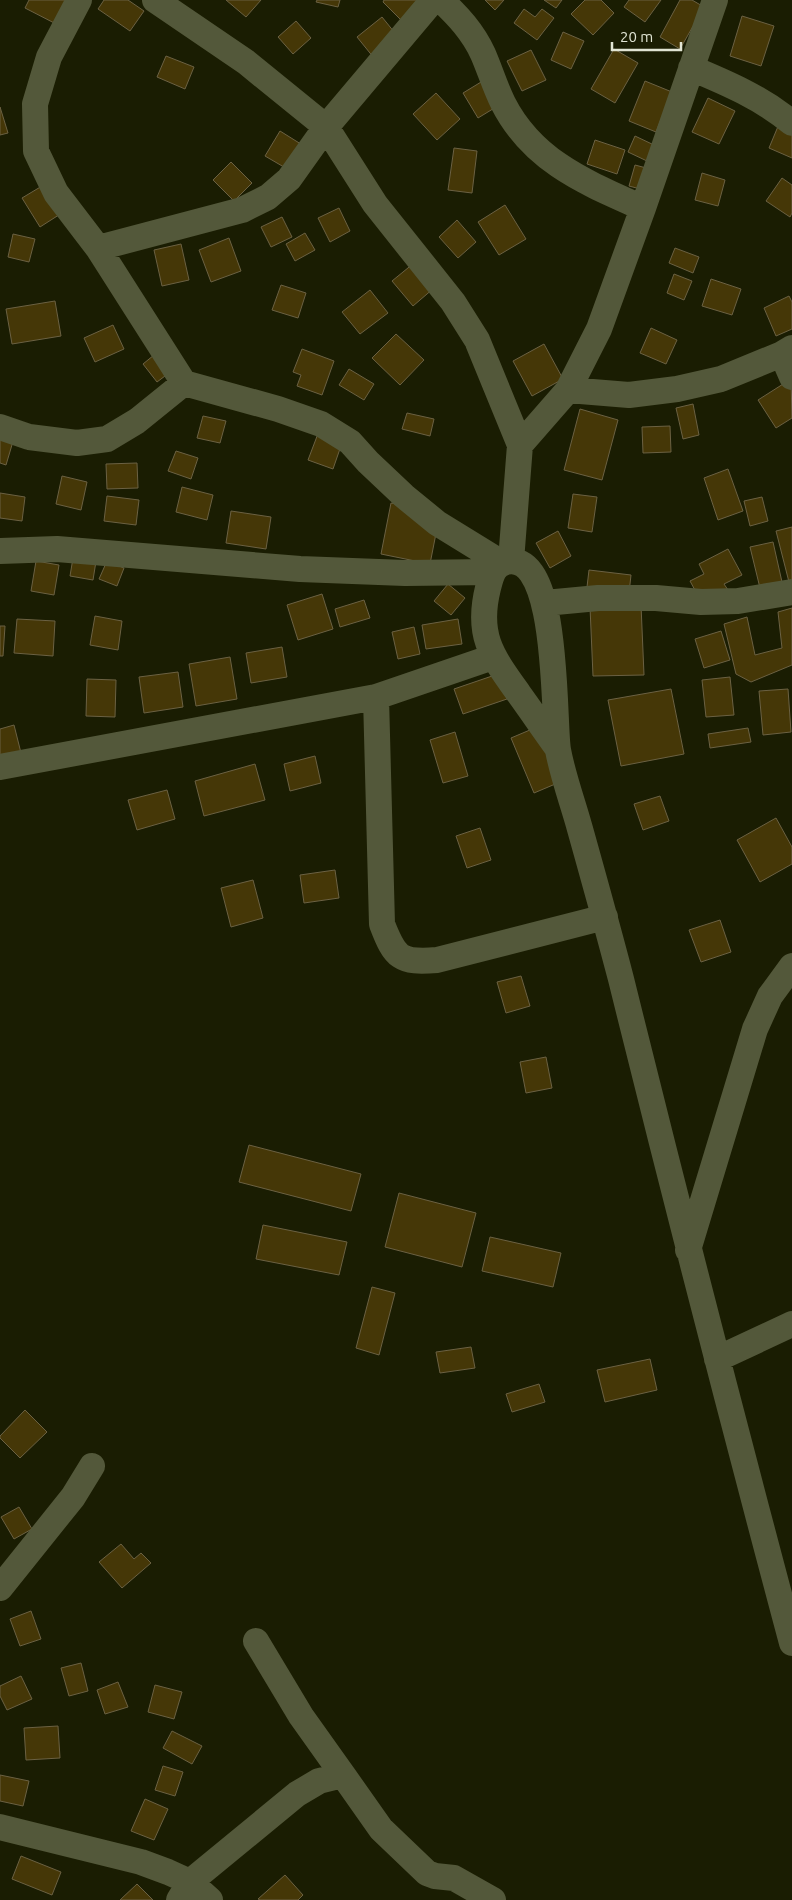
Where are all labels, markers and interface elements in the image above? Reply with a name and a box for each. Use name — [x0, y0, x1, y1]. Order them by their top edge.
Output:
scale bar — [612, 20, 681, 52]
text: 20 m — [620, 28, 653, 45]

